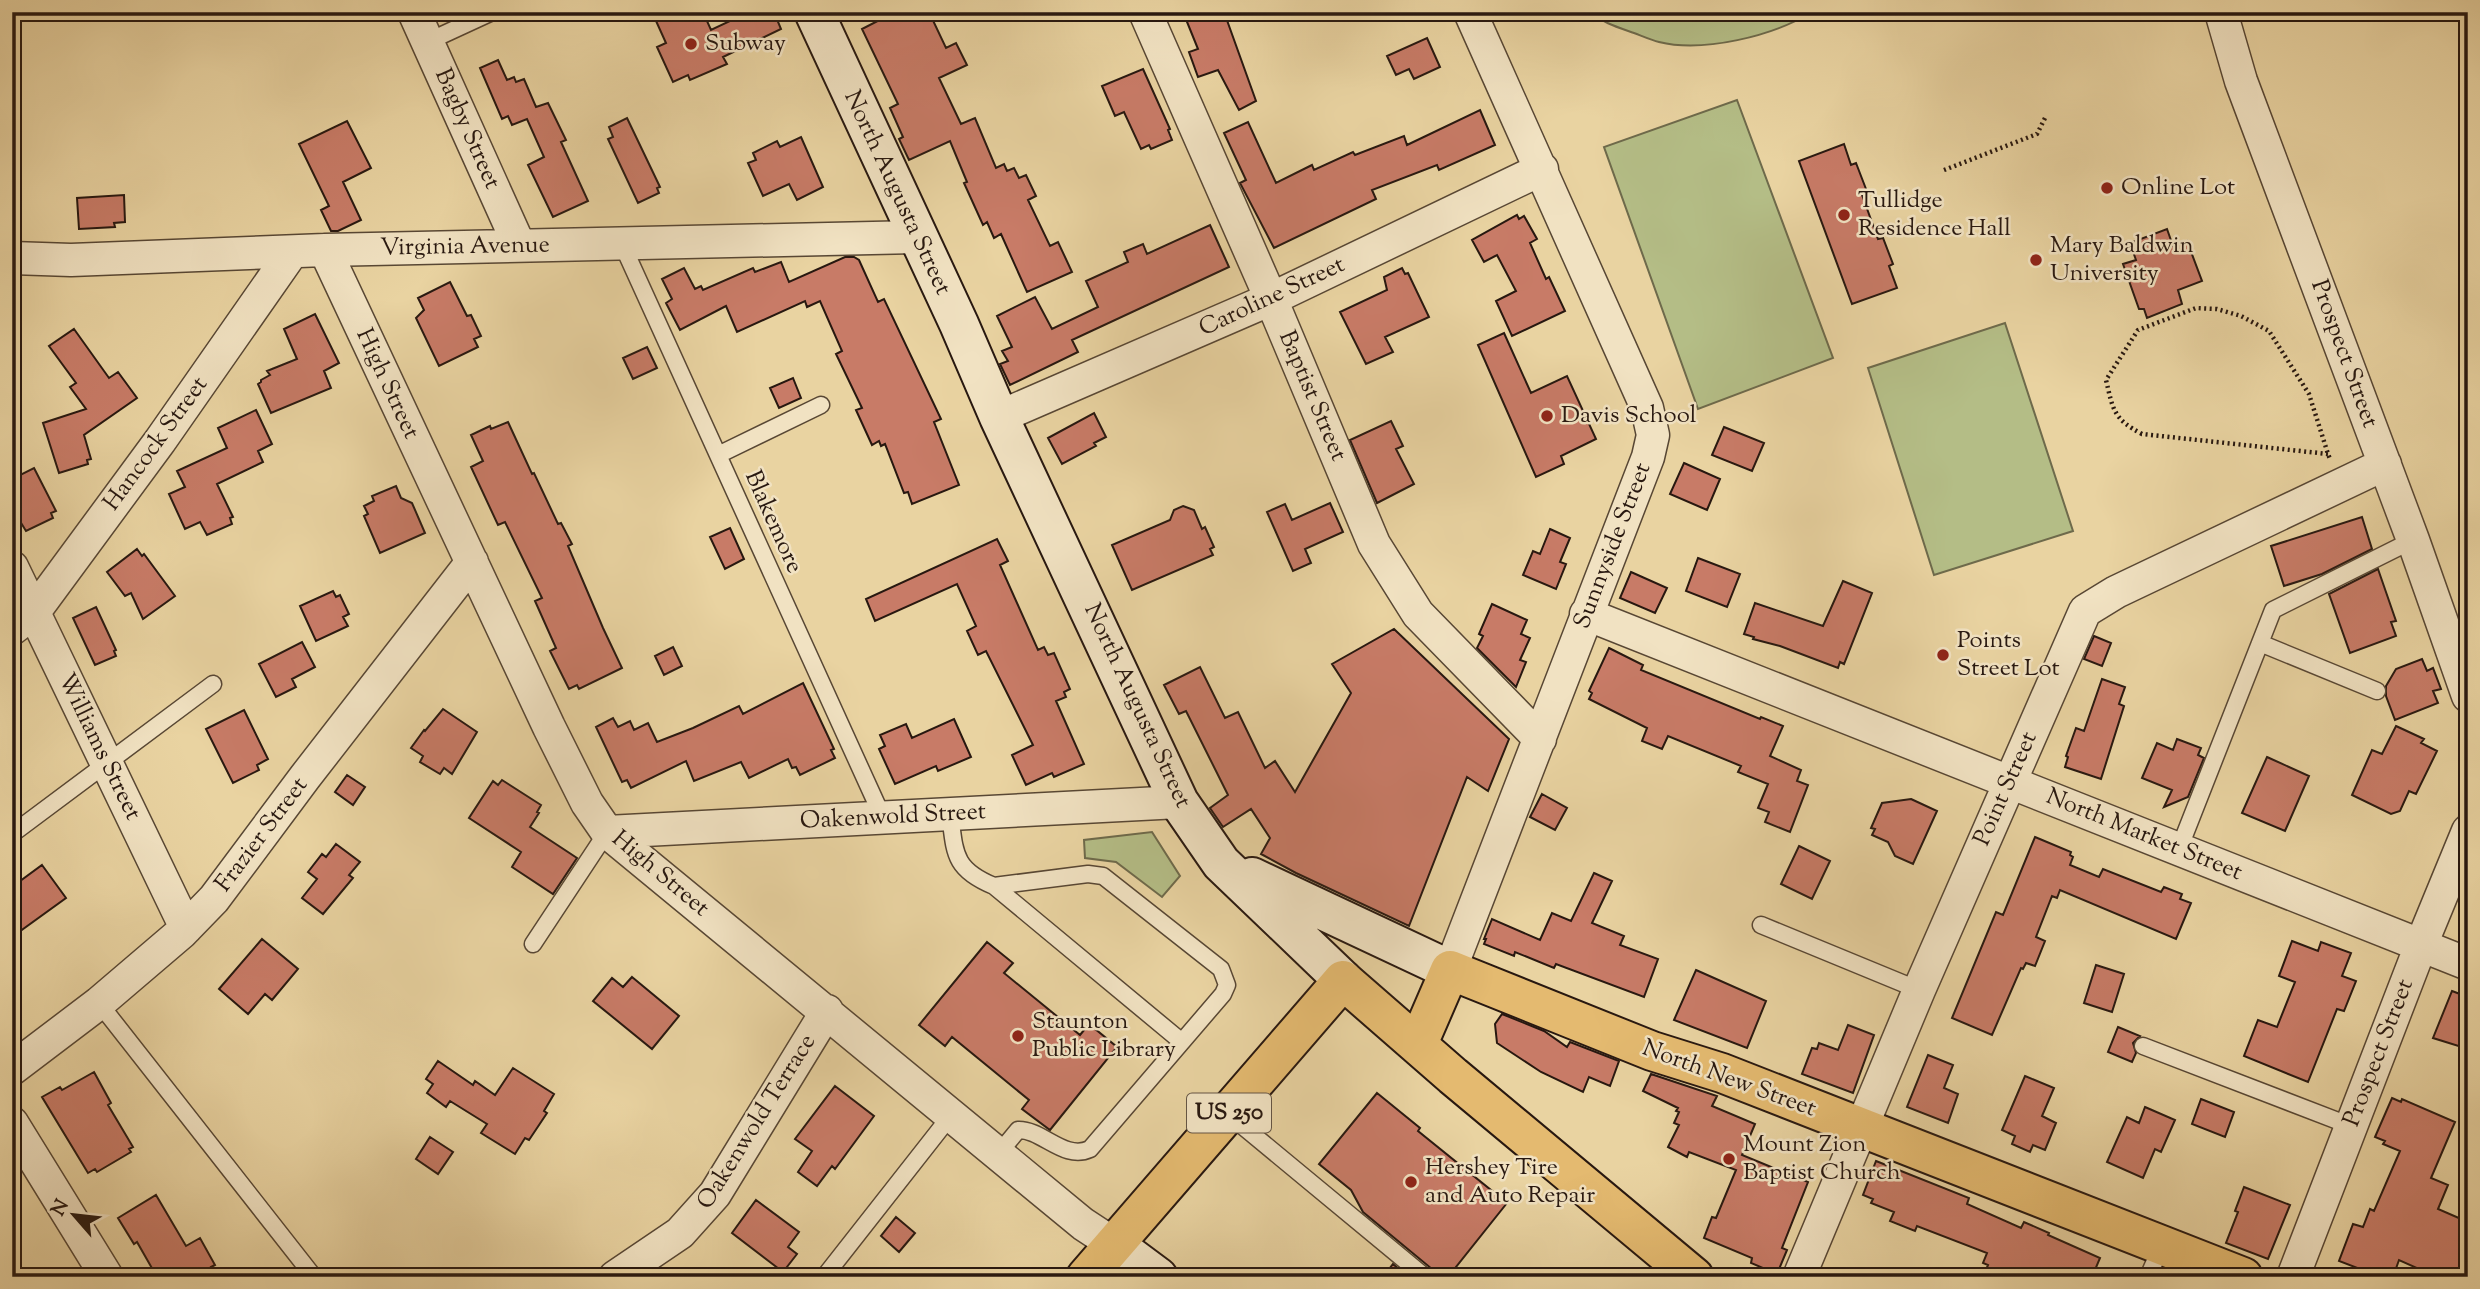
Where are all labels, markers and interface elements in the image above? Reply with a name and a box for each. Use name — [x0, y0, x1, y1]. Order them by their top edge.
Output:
place label: Subway — [705, 27, 786, 61]
marker: Subway — [683, 36, 699, 52]
street label: Bagby Street — [425, 63, 509, 195]
street label: North Augusta Street — [835, 85, 959, 301]
place label: Online Lot — [2121, 171, 2235, 205]
marker: Online Lot — [2099, 180, 2115, 196]
place label: Tullidge Residence Hall — [1858, 184, 2011, 246]
marker: Tullidge Residence Hall — [1836, 207, 1852, 223]
street label: Virginia Avenue — [380, 229, 550, 265]
place label: Mary Baldwin University — [2050, 229, 2194, 291]
street label: Caroline Street — [1193, 248, 1351, 346]
marker: Mary Baldwin University — [2028, 252, 2044, 268]
street label: Prospect Street — [2301, 275, 2387, 433]
street label: High Street — [347, 323, 427, 445]
street label: Baptist Street — [1269, 325, 1355, 467]
street label: Hancock Street — [96, 370, 216, 518]
place label: Davis School — [1561, 399, 1697, 433]
marker: Davis School — [1539, 408, 1555, 424]
street label: Sunnyside Street — [1566, 458, 1660, 634]
street label: Blakemore — [735, 465, 811, 579]
street label: North Augusta Street — [1075, 598, 1199, 814]
place label: Points Street Lot — [1957, 624, 2060, 686]
marker: Points Street Lot — [1935, 647, 1951, 663]
street label: Williams Street — [49, 668, 149, 826]
street label: Point Street — [1966, 727, 2046, 851]
street label: Frazier Street — [207, 770, 317, 900]
street label: North Market Street — [2041, 780, 2247, 890]
street label: Oakenwold Street — [799, 795, 987, 839]
street label: High Street — [604, 823, 716, 925]
street label: Prospect Street — [2335, 974, 2423, 1132]
place label: Staunton Public Library — [1032, 1005, 1176, 1067]
street label: Oakenwold Terrace — [689, 1028, 825, 1216]
marker: Staunton Public Library — [1010, 1028, 1026, 1044]
street label: North New Street — [1637, 1032, 1821, 1126]
road number: US 250 — [1187, 1094, 1271, 1132]
place label: Mount Zion Baptist Church — [1743, 1128, 1901, 1190]
place label: Hershey Tire and Auto Repair — [1425, 1151, 1595, 1213]
marker: Mount Zion Baptist Church — [1721, 1151, 1737, 1167]
marker: Hershey Tire and Auto Repair — [1403, 1174, 1419, 1190]
north arrow — [38, 1180, 108, 1250]
text: N — [46, 1195, 77, 1221]

